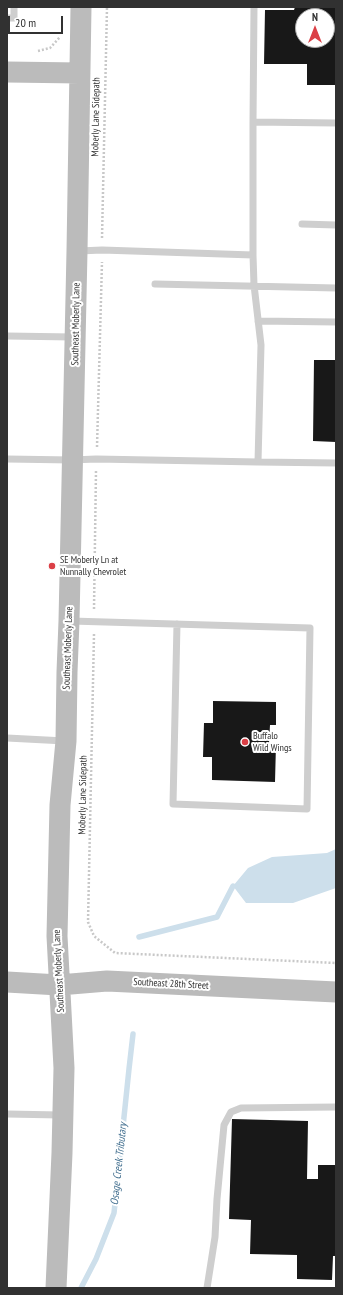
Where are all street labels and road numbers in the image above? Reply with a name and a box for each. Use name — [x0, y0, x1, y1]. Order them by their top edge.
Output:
street label: Moberly Lane Sidepath — [89, 77, 103, 157]
street label: Southeast Moberly Lane — [69, 282, 83, 366]
street label: Southeast Moberly Lane — [61, 606, 75, 690]
street label: Moberly Lane Sidepath — [76, 755, 90, 835]
street label: Southeast Moberly Lane — [51, 929, 67, 1013]
street label: Southeast 28th Street — [133, 976, 209, 992]

